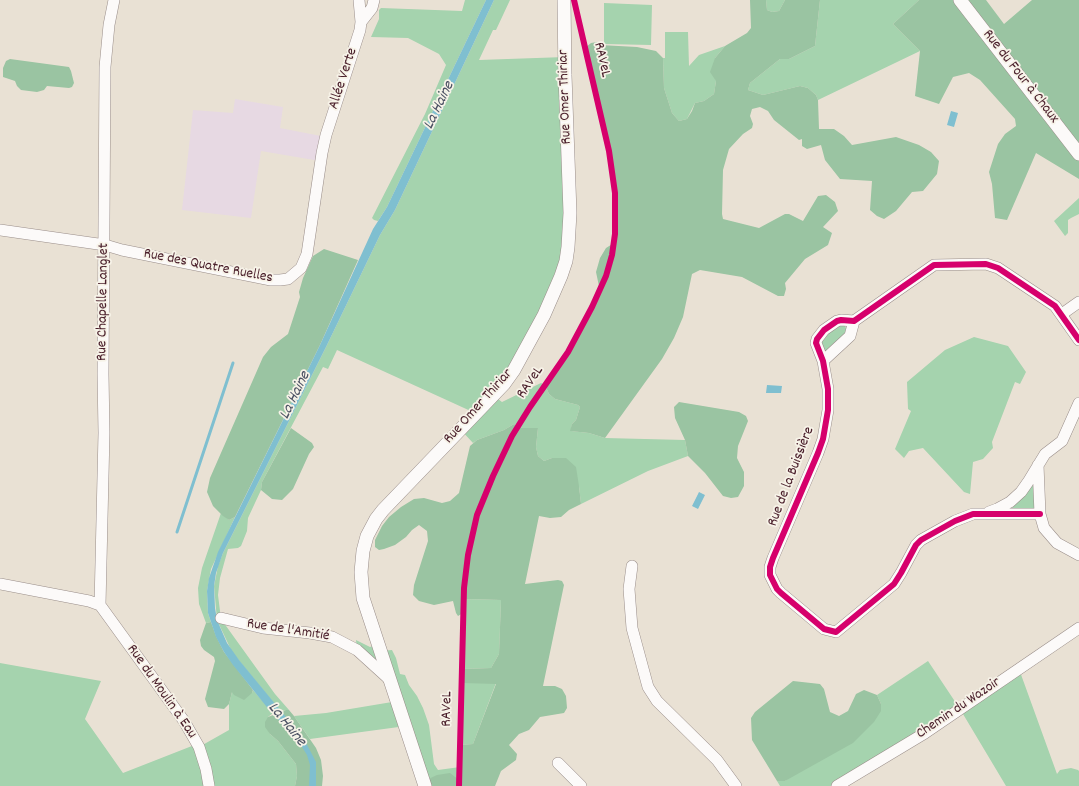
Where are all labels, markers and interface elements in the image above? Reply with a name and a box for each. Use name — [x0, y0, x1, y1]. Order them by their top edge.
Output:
street label: Rue du Four à Chaux — [978, 27, 1062, 127]
street label: RAVeL — [588, 41, 614, 79]
street label: Allée Verte — [326, 46, 362, 112]
street label: Rue Omer Thiriar — [555, 49, 577, 145]
water label: La Haine — [420, 79, 460, 133]
street label: Rue Chapelle Langlet — [94, 243, 114, 361]
street label: Rue des Quatre Ruelles — [142, 246, 274, 288]
street label: RAVeL — [514, 363, 548, 403]
street label: Rue Omer Thiriar — [441, 366, 517, 448]
water label: La Haine — [276, 369, 316, 423]
street label: Rue de la Buissière — [765, 425, 819, 529]
street label: Rue de l'Amitié — [245, 616, 331, 646]
street label: Rue du Moulin à Eau — [122, 642, 200, 742]
street label: Chemin du Wazoir — [914, 674, 1004, 744]
street label: RAVeL — [439, 691, 457, 727]
water label: La Haine — [263, 699, 309, 751]

